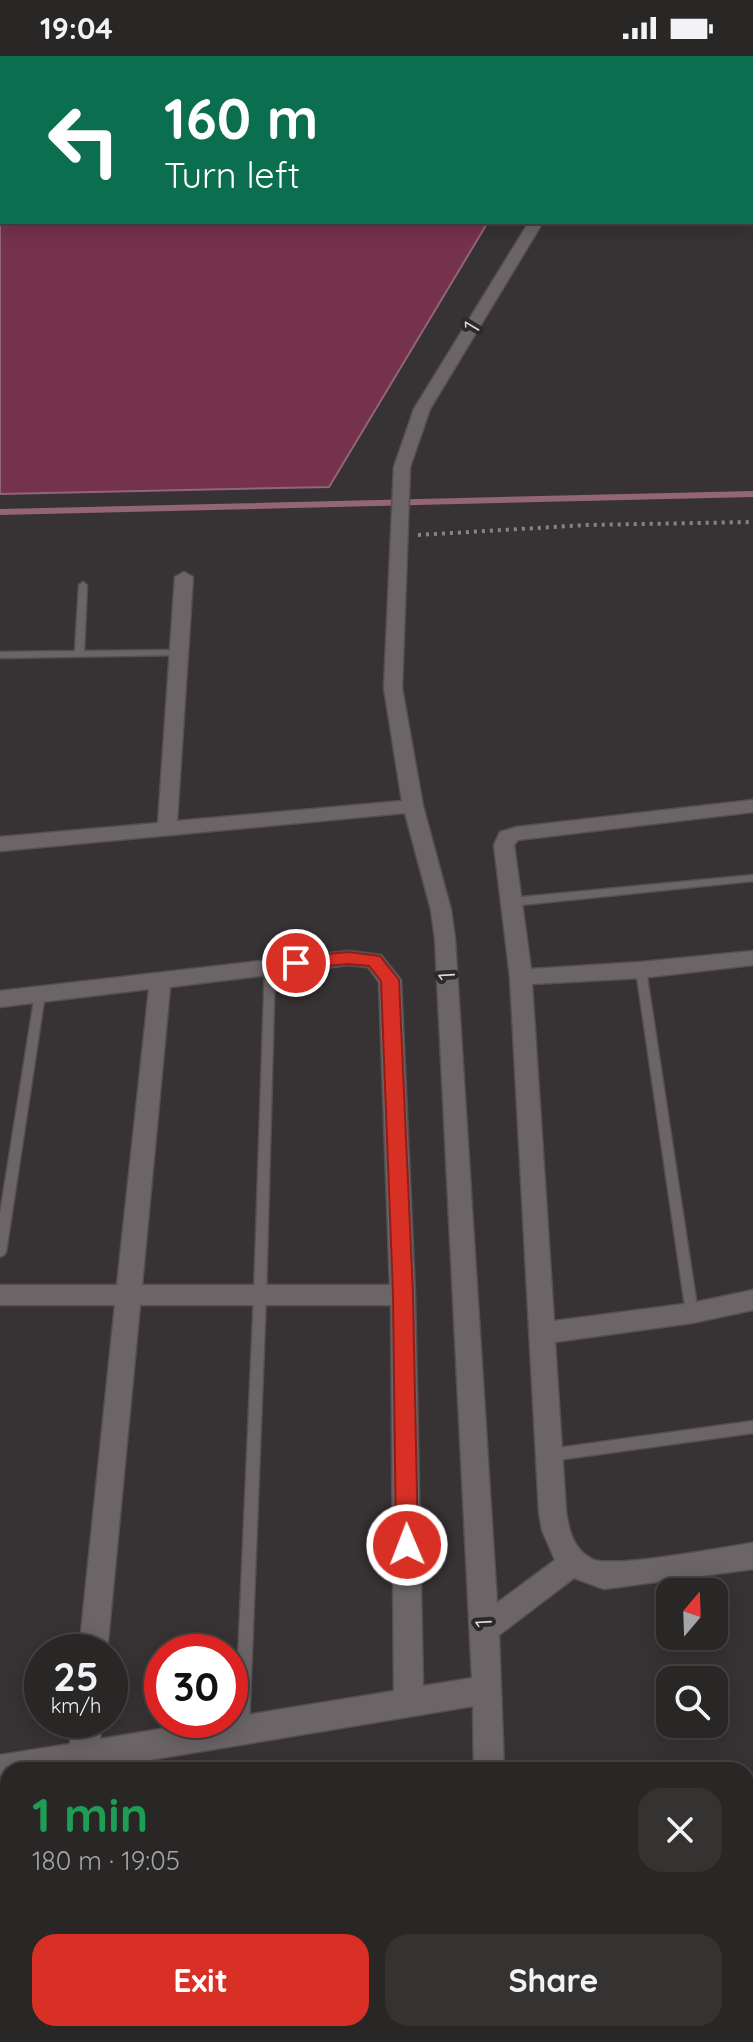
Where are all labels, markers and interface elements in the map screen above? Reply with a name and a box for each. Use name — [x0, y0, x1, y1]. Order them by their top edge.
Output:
text: 19:04 — [40, 9, 113, 47]
text: 160 m — [164, 83, 318, 153]
icon: left — [32, 88, 136, 192]
text: Turn left — [164, 152, 300, 197]
street label: 1 — [456, 315, 486, 338]
pin — [262, 929, 330, 997]
icon: arrive — [274, 941, 318, 985]
street label: 1 — [431, 971, 461, 981]
position arrow — [365, 1503, 449, 1587]
north arrow — [656, 1578, 728, 1650]
map controls — [656, 1578, 728, 1738]
street label: 1 — [468, 1618, 498, 1628]
speed limit sign: 30 — [144, 1634, 248, 1738]
text: 25 — [53, 1651, 99, 1701]
button: search — [656, 1666, 728, 1738]
text: km/h — [51, 1693, 101, 1718]
text: 1 min — [32, 1784, 148, 1844]
button: close — [638, 1788, 722, 1872]
text: 180 m · 19:05 — [32, 1844, 180, 1877]
button: Exit — [32, 1934, 369, 2026]
button: Share — [385, 1934, 722, 2026]

